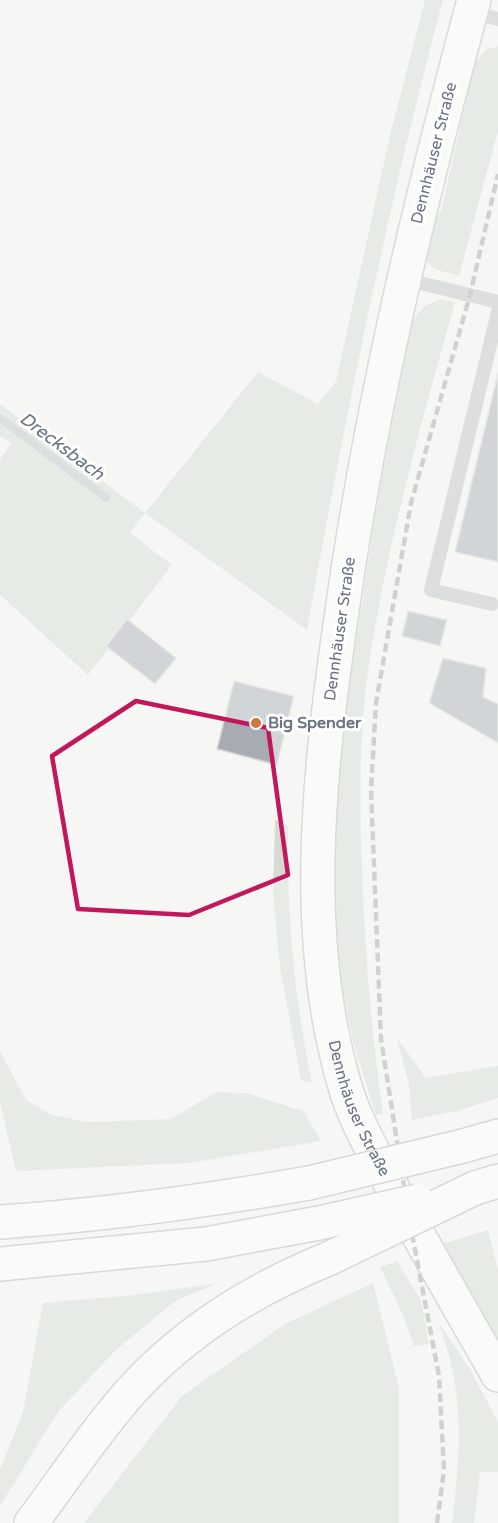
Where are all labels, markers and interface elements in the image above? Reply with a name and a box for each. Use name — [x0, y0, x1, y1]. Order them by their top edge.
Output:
street label: Dennhäuser Straße — [407, 80, 461, 226]
water label: Drecksbach — [15, 407, 109, 486]
street label: Dennhäuser Straße — [320, 556, 360, 702]
place label: Big Spender — [268, 713, 362, 733]
marker: Big Spender — [249, 716, 263, 730]
street label: Dennhäuser Straße — [324, 1038, 395, 1180]

